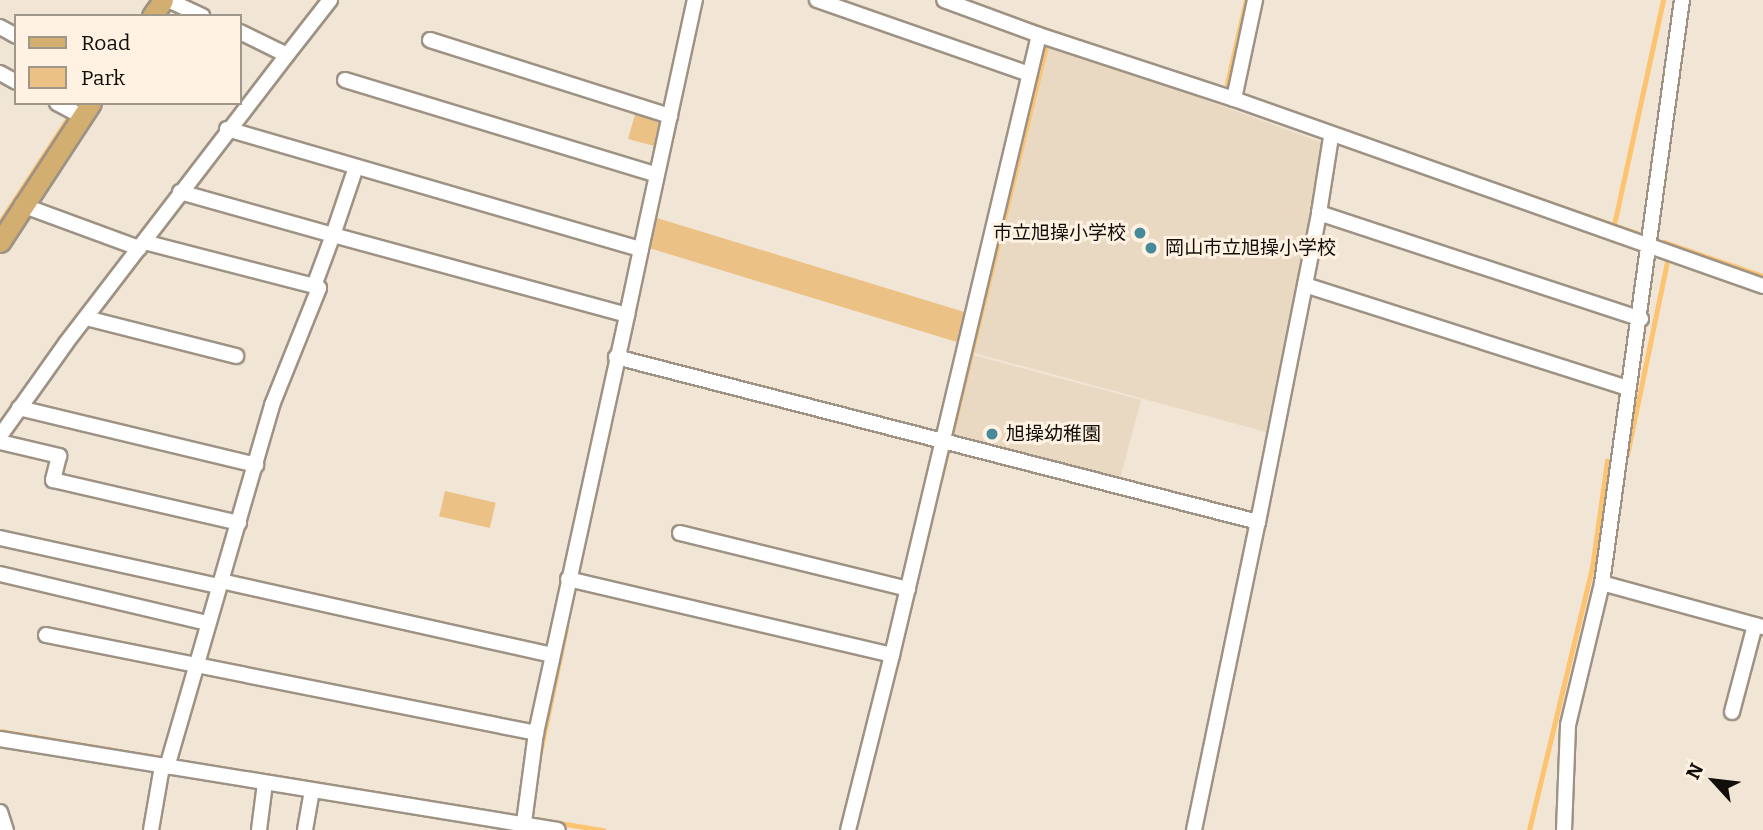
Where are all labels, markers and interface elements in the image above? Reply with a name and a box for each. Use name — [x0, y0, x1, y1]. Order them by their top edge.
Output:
legend — [14, 14, 242, 105]
text: Road — [81, 30, 130, 56]
text: Park — [81, 65, 125, 91]
place label: 市立旭操小学校 — [993, 222, 1126, 244]
marker: 市立旭操小学校 — [1132, 225, 1148, 241]
place label: 岡山市立旭操小学校 — [1165, 237, 1336, 259]
marker: 岡山市立旭操小学校 — [1143, 240, 1159, 256]
place label: 旭操幼稚園 — [1006, 423, 1101, 445]
marker: 旭操幼稚園 — [984, 426, 1000, 442]
north arrow — [1679, 746, 1749, 816]
text: N — [1681, 759, 1708, 783]

